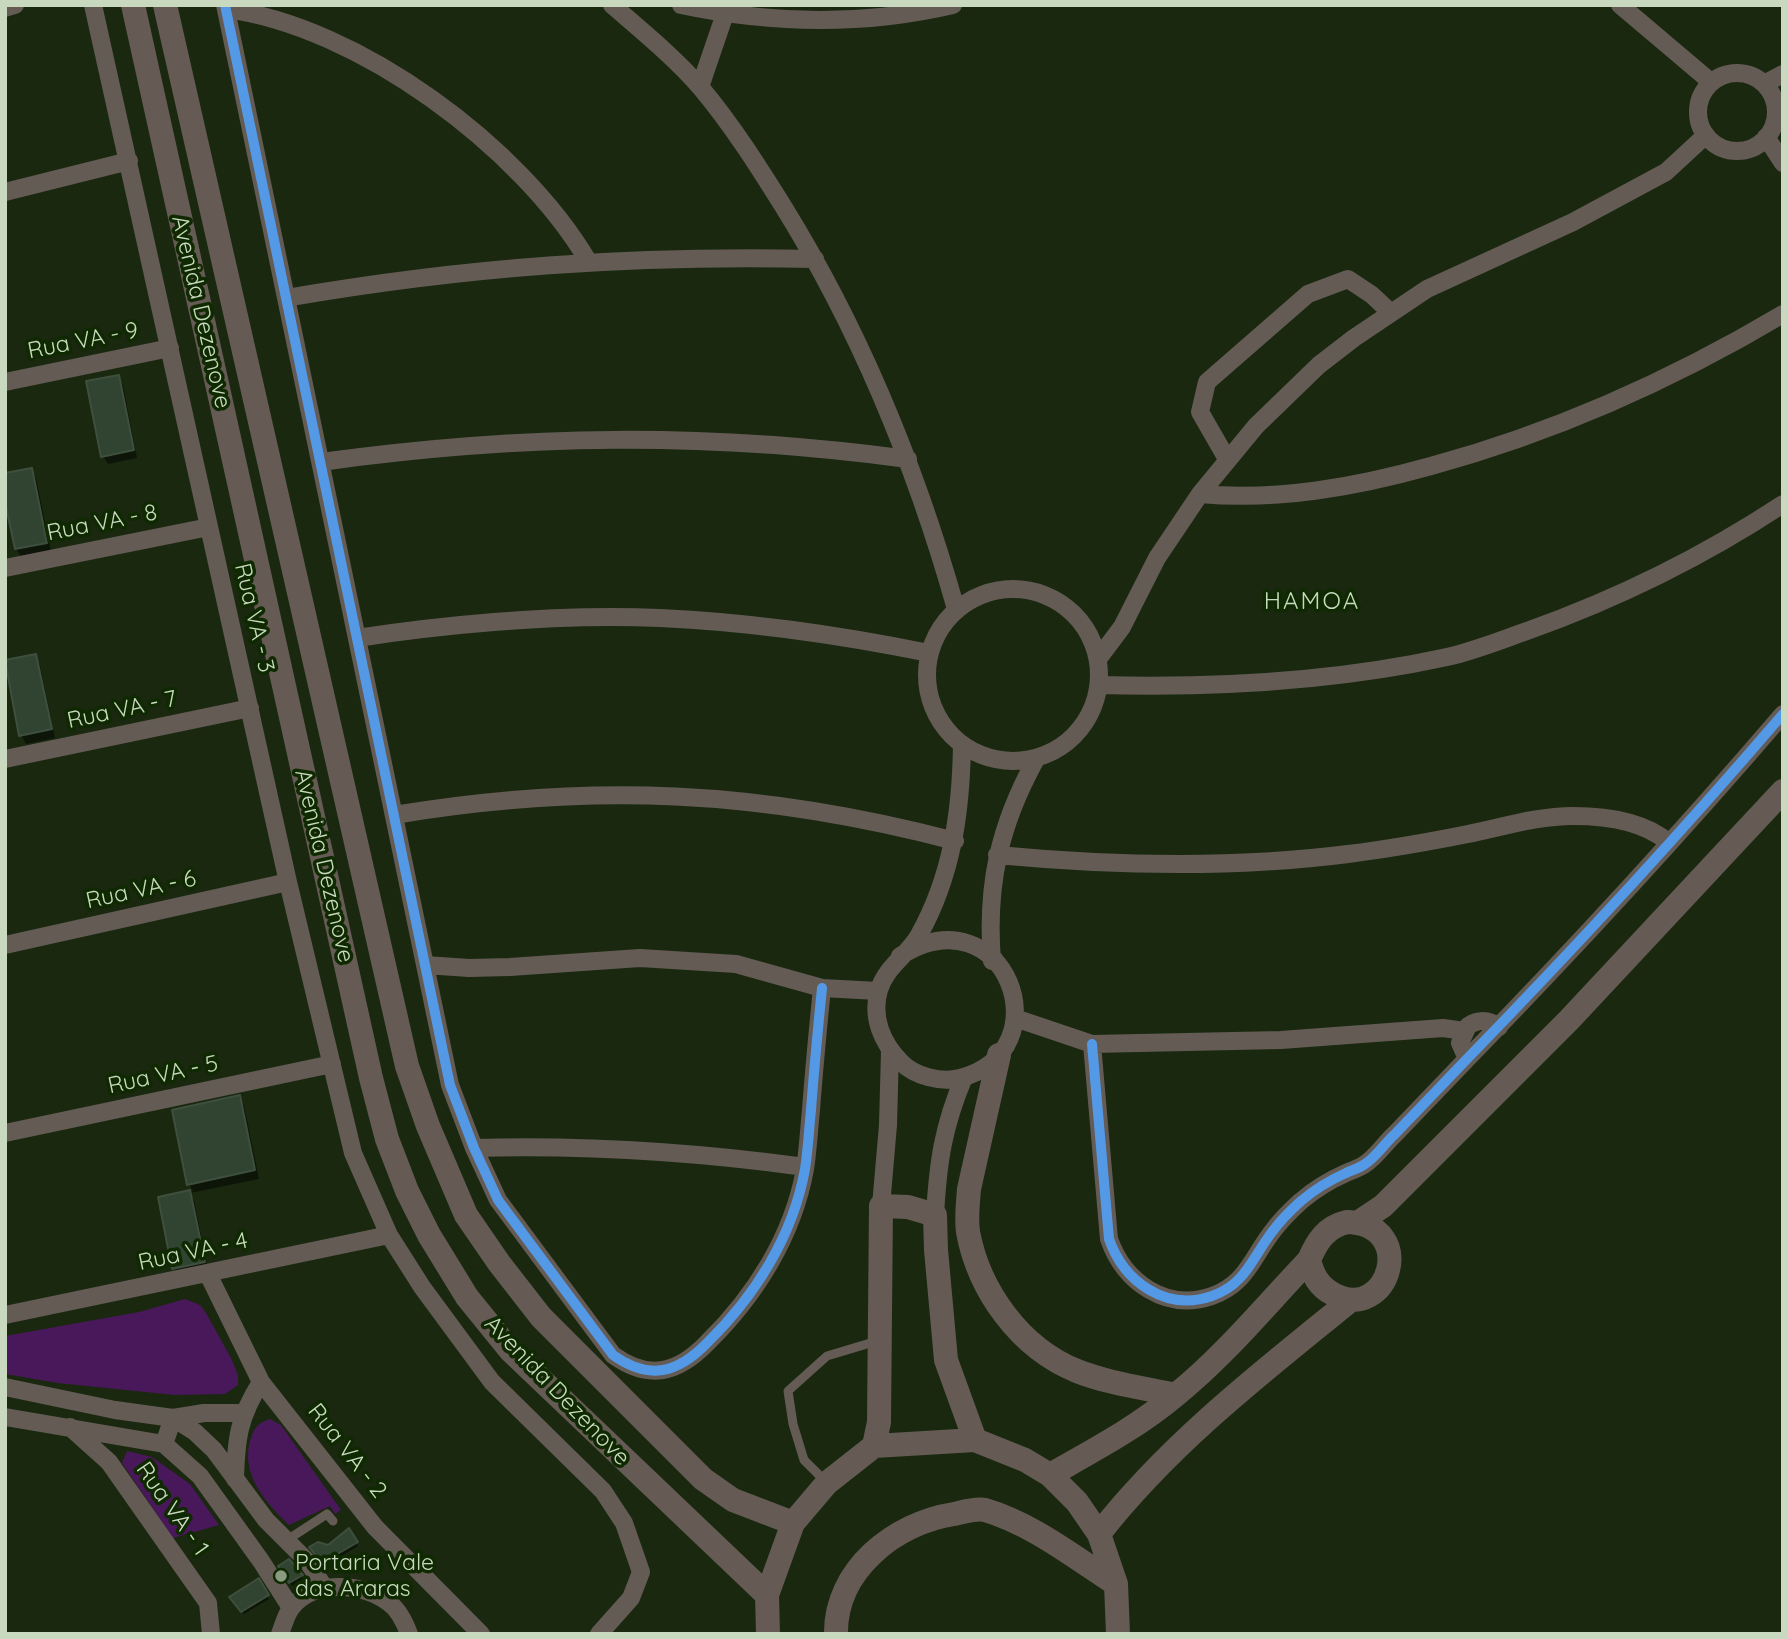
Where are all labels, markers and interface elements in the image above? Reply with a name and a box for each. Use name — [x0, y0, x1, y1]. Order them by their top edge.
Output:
street label: Avenida Dezenove — [165, 213, 237, 411]
street label: Rua VA - 9 — [25, 317, 141, 365]
street label: Rua VA - 8 — [44, 499, 160, 547]
street label: Rua VA - 3 — [228, 561, 280, 675]
district label: HAMOA — [1264, 588, 1360, 616]
street label: Rua VA - 7 — [65, 685, 179, 735]
street label: Avenida Dezenove — [288, 767, 360, 965]
street label: Rua VA - 6 — [83, 865, 199, 915]
street label: Rua VA - 5 — [105, 1050, 221, 1100]
street label: Rua VA - 4 — [136, 1227, 250, 1277]
street label: Avenida Dezenove — [479, 1310, 635, 1472]
street label: Rua VA - 2 — [302, 1398, 392, 1504]
street label: Rua VA - 1 — [130, 1457, 214, 1561]
place label: Portaria Vale das Araras — [295, 1549, 434, 1603]
marker: Portaria Vale das Araras — [273, 1568, 289, 1584]

